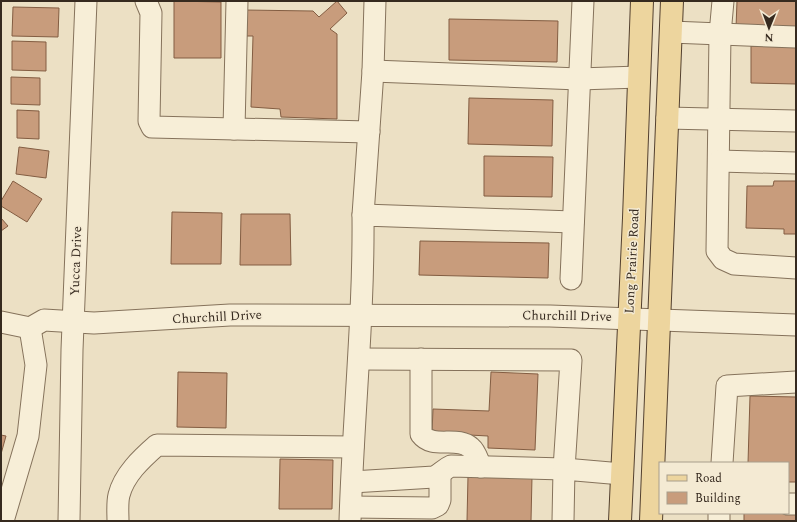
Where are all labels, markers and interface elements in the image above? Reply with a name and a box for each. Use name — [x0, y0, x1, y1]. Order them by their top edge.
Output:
north arrow — [749, 8, 789, 48]
text: N — [764, 29, 773, 46]
street label: Long Prairie Road — [619, 208, 645, 314]
street label: Yucca Drive — [65, 226, 87, 296]
street label: Churchill Drive — [172, 305, 262, 329]
street label: Churchill Drive — [522, 305, 612, 327]
legend — [659, 462, 789, 514]
text: Road — [695, 469, 722, 488]
text: Building — [695, 489, 741, 508]

